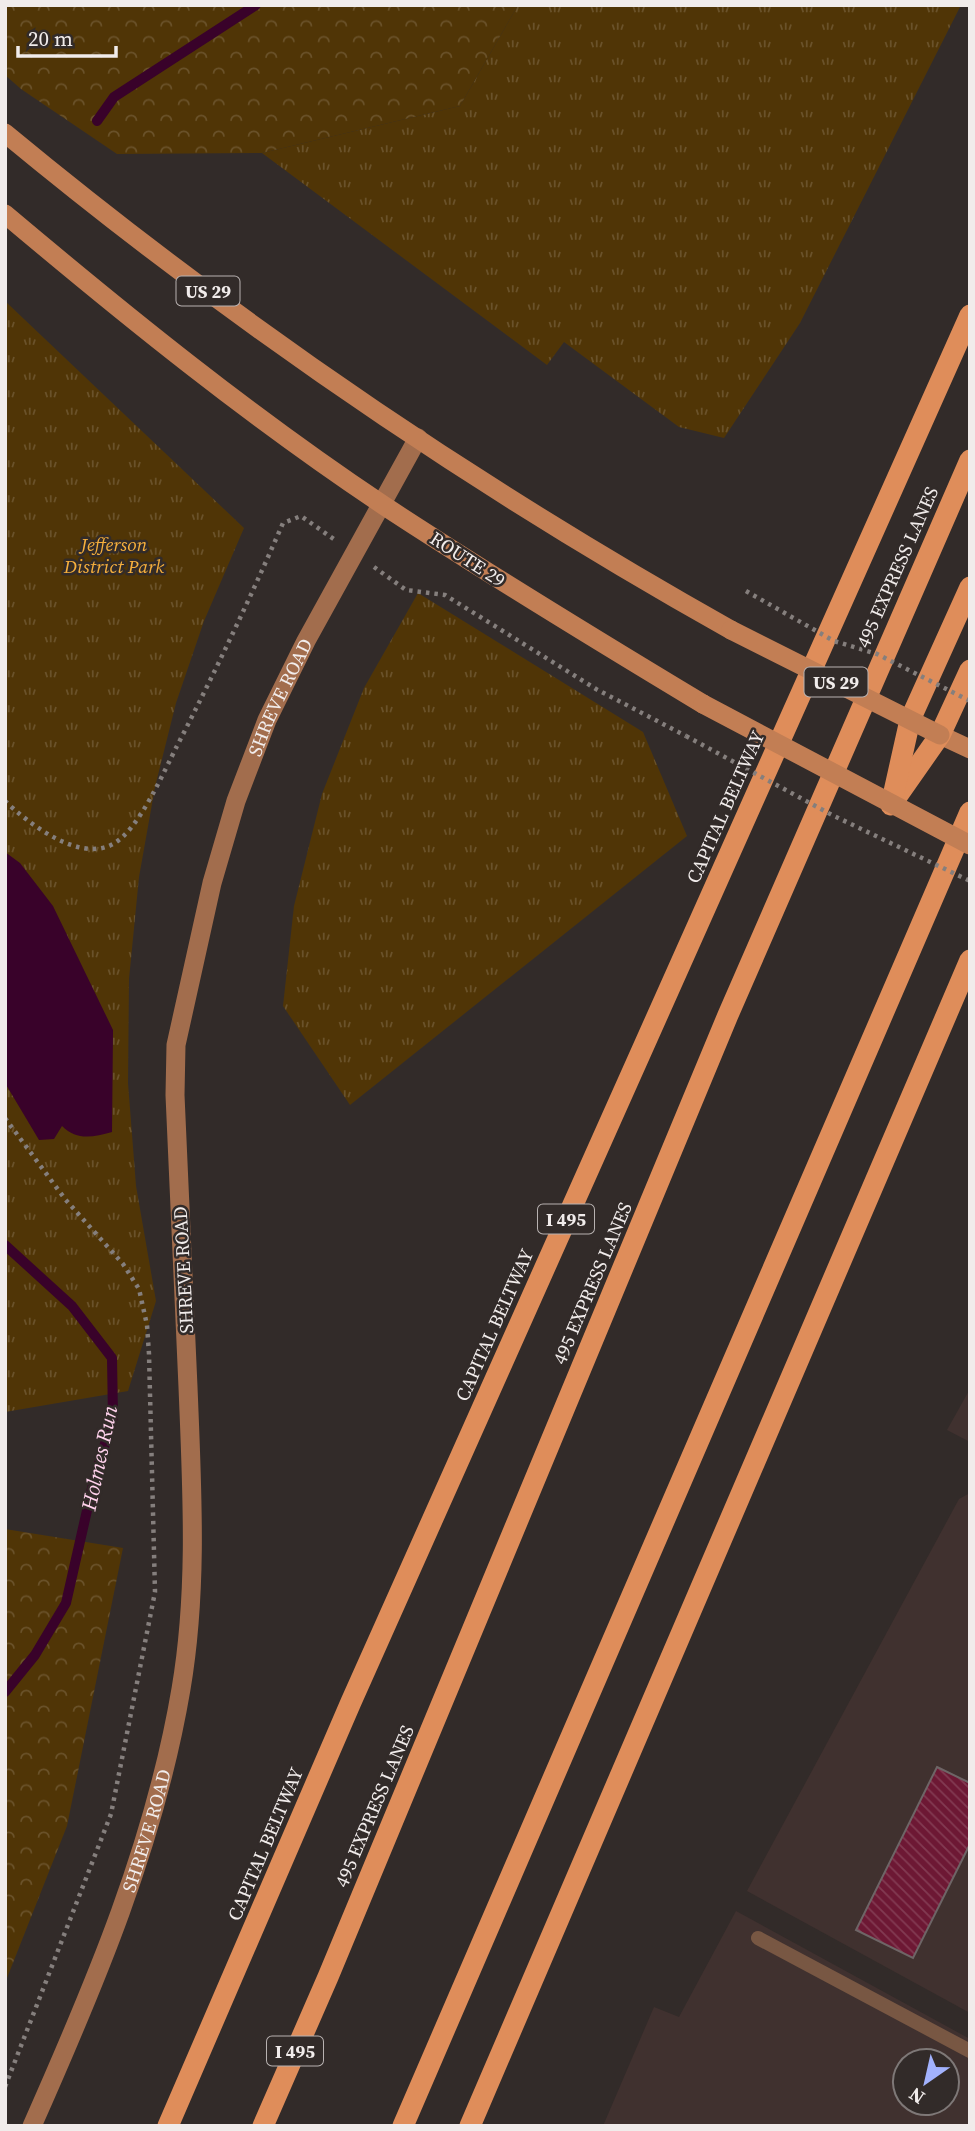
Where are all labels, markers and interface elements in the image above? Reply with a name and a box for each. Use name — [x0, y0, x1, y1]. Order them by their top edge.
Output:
scale bar — [18, 14, 116, 58]
text: 20 m — [28, 24, 73, 53]
road number: US 29 — [176, 276, 240, 306]
street label: 495 EXPRESS LANES — [850, 482, 944, 652]
street label: ROUTE 29 — [425, 525, 511, 593]
park label: Jefferson District Park — [63, 531, 164, 579]
street label: SHREVE ROAD — [241, 634, 318, 760]
road number: US 29 — [804, 668, 868, 696]
street label: CAPITAL BELTWAY — [680, 727, 770, 887]
street label: 495 EXPRESS LANES — [546, 1198, 638, 1368]
road number: I 495 — [538, 1204, 594, 1234]
street label: SHREVE ROAD — [167, 1206, 199, 1334]
street label: CAPITAL BELTWAY — [449, 1245, 539, 1405]
water label: Holmes Run — [74, 1403, 124, 1514]
street label: 495 EXPRESS LANES — [328, 1721, 420, 1891]
street label: CAPITAL BELTWAY — [221, 1763, 309, 1925]
street label: SHREVE ROAD — [115, 1766, 177, 1896]
road number: I 495 — [267, 2036, 323, 2066]
north arrow — [891, 2047, 961, 2117]
text: N — [903, 2081, 930, 2111]

